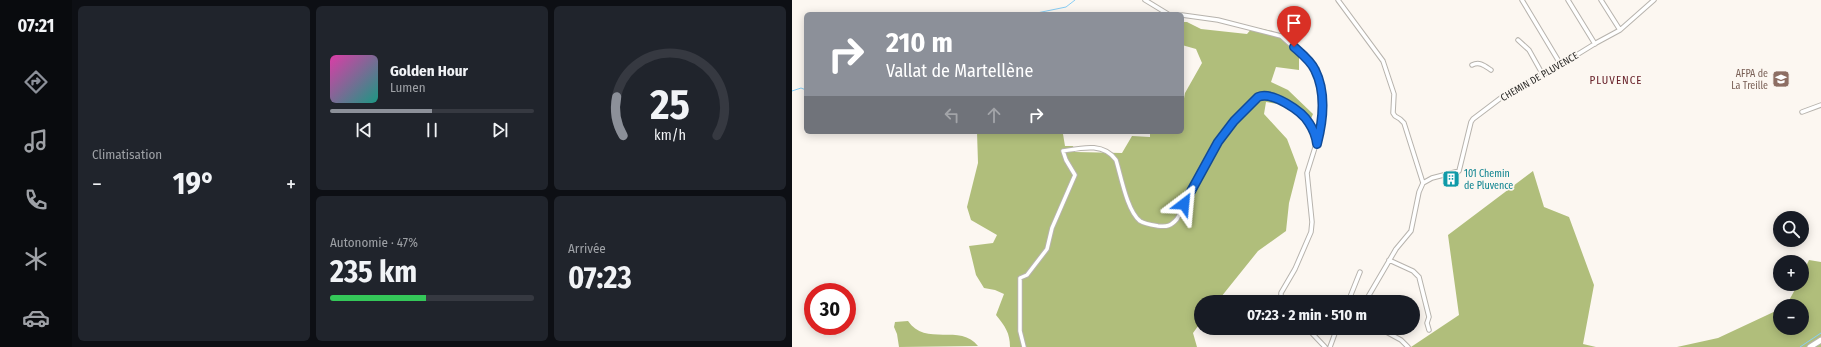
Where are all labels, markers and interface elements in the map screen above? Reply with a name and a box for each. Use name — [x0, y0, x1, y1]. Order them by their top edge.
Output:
pin — [1277, 6, 1311, 47]
icon: arrive — [1283, 12, 1305, 34]
text: 07:21 — [18, 15, 54, 37]
text: 210 m — [886, 26, 953, 59]
icon: right — [820, 28, 872, 80]
street label: CHEMIN DE PLUVENCE — [1498, 50, 1581, 104]
text: Vallat de Martellène — [886, 60, 1033, 82]
text: Golden Hour — [390, 62, 468, 80]
icon: directions — [22, 68, 50, 96]
place label: AFPA de La Treille — [1731, 68, 1768, 92]
school or university icon: AFPA de La Treille — [1771, 69, 1791, 89]
district label: PLUVENCE — [1589, 74, 1643, 87]
text: Lumen — [390, 80, 426, 95]
text: 25 — [649, 80, 690, 130]
icon: left — [941, 104, 963, 126]
icon: ahead — [983, 104, 1005, 126]
icon: right — [1025, 104, 1047, 126]
icon: previous — [353, 119, 375, 141]
icon: pause — [421, 119, 443, 141]
icon: next — [489, 119, 511, 141]
text: km/h — [654, 126, 686, 143]
icon: music — [22, 127, 50, 155]
text: Climatisation — [92, 147, 162, 162]
text: 19° — [173, 166, 215, 202]
place label: 101 Chemin de Pluvence — [1464, 168, 1513, 192]
building icon: 101 Chemin de Pluvence — [1441, 169, 1461, 189]
text: − — [92, 171, 102, 198]
text: + — [286, 171, 296, 198]
position arrow — [1163, 183, 1205, 225]
icon: phone — [22, 186, 50, 214]
map controls — [1773, 211, 1809, 335]
button: search — [1773, 211, 1809, 247]
text: Autonomie · 47% — [330, 235, 418, 250]
text: Arrivée — [568, 241, 606, 256]
icon: climate — [22, 245, 50, 273]
text: 235 km — [330, 254, 417, 290]
button: + — [1773, 255, 1809, 291]
text: 07:23 — [568, 260, 632, 296]
speed limit sign: 30 — [804, 283, 856, 335]
button: − — [1773, 299, 1809, 335]
icon: car — [22, 304, 50, 332]
text: 07:23 · 2 min · 510 m — [1247, 306, 1367, 324]

